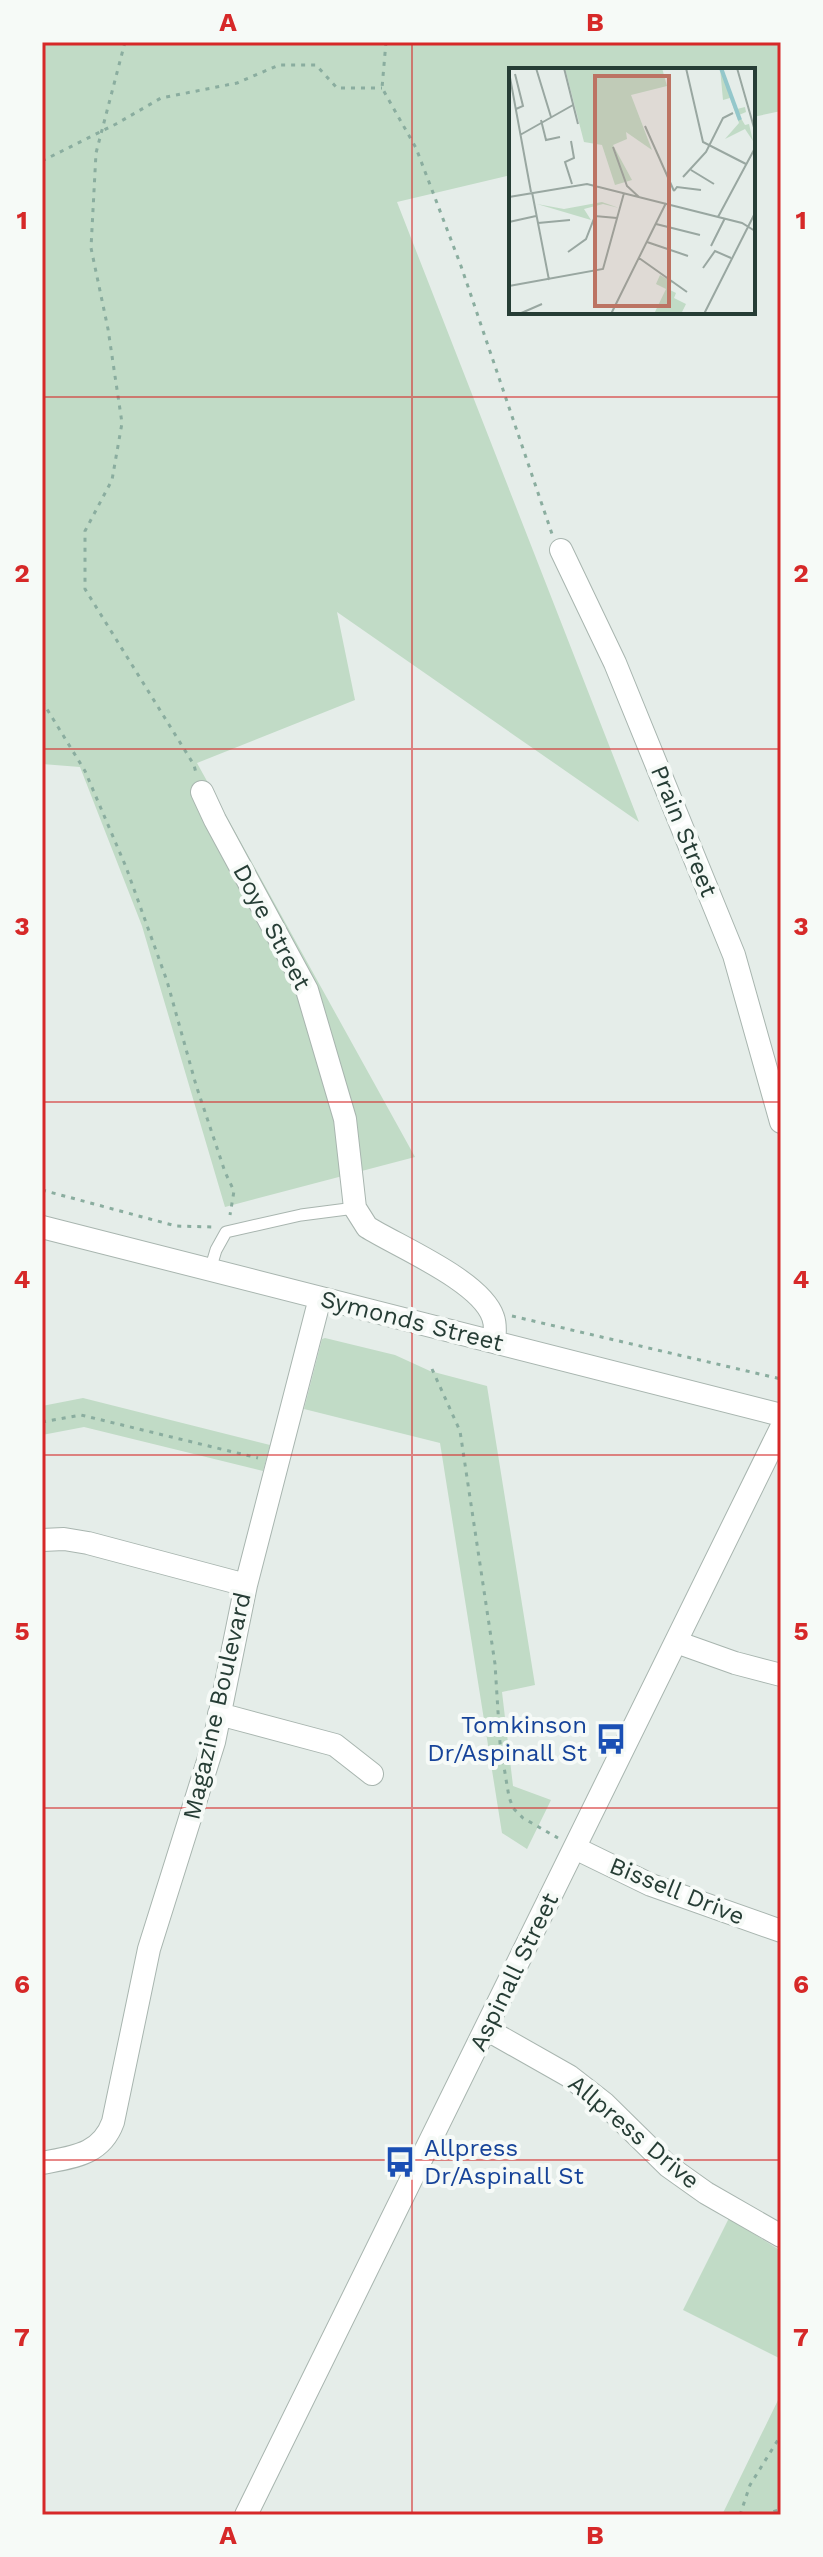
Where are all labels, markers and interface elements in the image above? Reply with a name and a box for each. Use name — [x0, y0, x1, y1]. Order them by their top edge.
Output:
text: A — [219, 7, 237, 37]
text: B — [586, 7, 604, 37]
inset map — [509, 68, 755, 314]
text: 1 — [16, 205, 28, 235]
text: 1 — [795, 205, 807, 235]
text: 2 — [14, 558, 30, 588]
text: 2 — [793, 558, 809, 588]
street label: Prain Street — [645, 761, 723, 901]
street label: Doye Street — [227, 860, 317, 994]
text: 3 — [14, 911, 30, 941]
text: 3 — [793, 911, 809, 941]
text: 4 — [14, 1264, 31, 1294]
text: 4 — [793, 1264, 810, 1294]
street label: Symonds Street — [318, 1285, 506, 1357]
street label: Magazine Boulevard — [177, 1590, 257, 1822]
text: 5 — [14, 1616, 30, 1646]
text: 5 — [793, 1616, 809, 1646]
place label: Tomkinson Dr/Aspinall St — [427, 1711, 587, 1767]
bus stop icon: Tomkinson Dr/Aspinall St — [594, 1722, 628, 1756]
street label: Bissell Drive — [605, 1851, 749, 1931]
street label: Aspinall Street — [464, 1888, 564, 2056]
text: 6 — [14, 1969, 30, 1999]
text: 6 — [793, 1969, 809, 1999]
street label: Allpress Drive — [563, 2069, 705, 2195]
place label: Allpress Dr/Aspinall St — [424, 2134, 584, 2190]
bus stop icon: Allpress Dr/Aspinall St — [383, 2145, 417, 2179]
text: 7 — [14, 2322, 30, 2352]
text: 7 — [793, 2322, 809, 2352]
text: A — [219, 2520, 237, 2550]
text: B — [586, 2520, 604, 2550]

